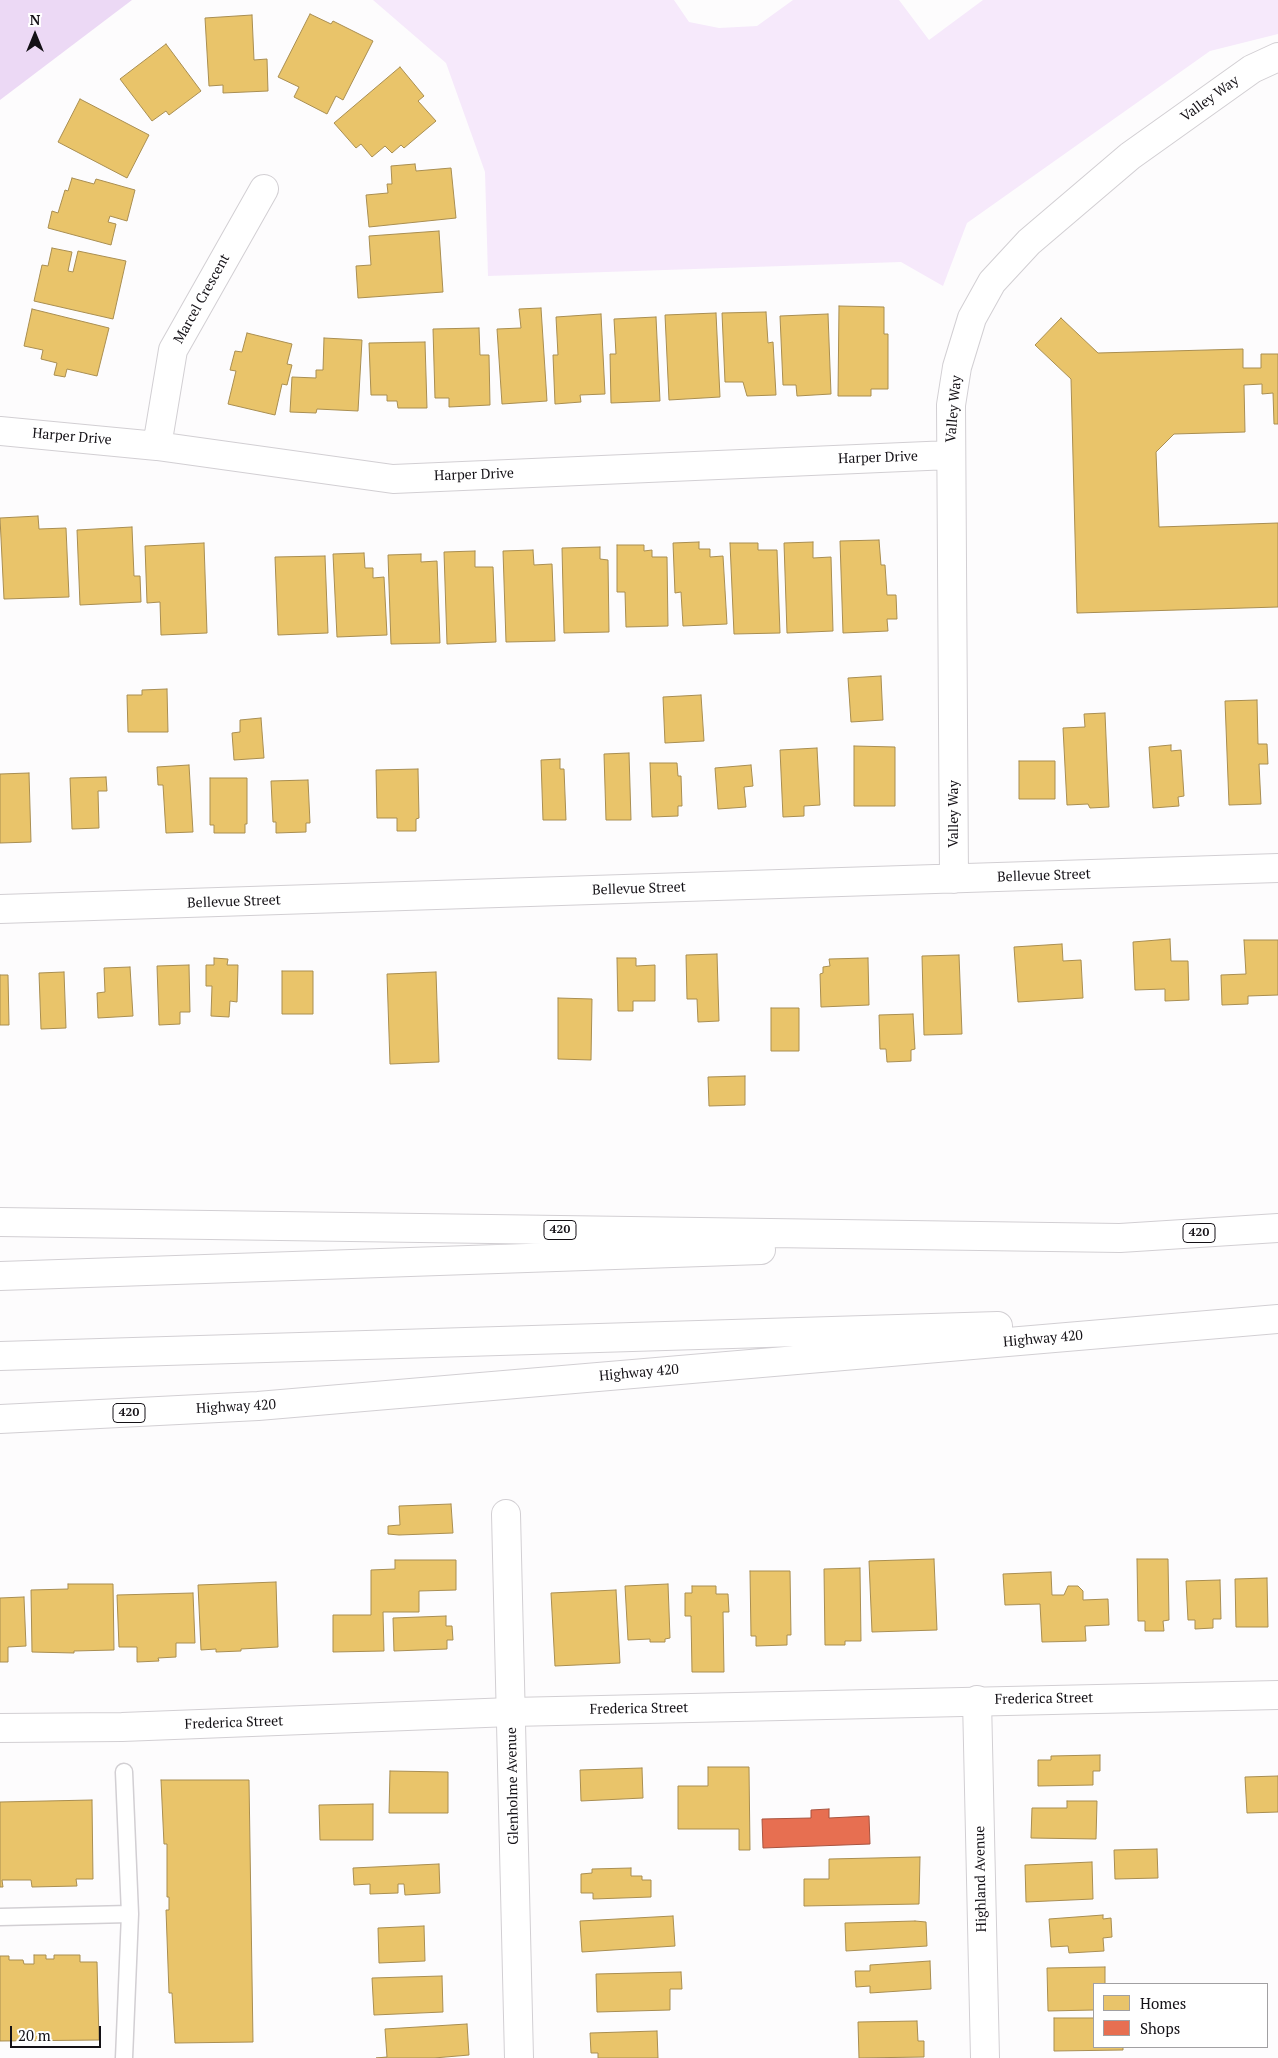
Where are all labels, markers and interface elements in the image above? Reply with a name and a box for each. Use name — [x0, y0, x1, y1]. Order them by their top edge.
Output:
north arrow — [10, 10, 60, 60]
text: N — [30, 10, 40, 29]
street label: Valley Way — [1178, 72, 1242, 126]
street label: Marcel Crescent — [170, 251, 234, 347]
street label: Valley Way — [943, 375, 965, 443]
street label: Harper Drive — [32, 425, 112, 449]
street label: Harper Drive — [838, 448, 918, 468]
street label: Harper Drive — [434, 465, 514, 485]
street label: Valley Way — [946, 780, 962, 848]
street label: Bellevue Street — [997, 866, 1091, 886]
street label: Bellevue Street — [592, 879, 686, 899]
street label: Bellevue Street — [187, 892, 281, 912]
road number: 420 — [544, 1220, 576, 1240]
road number: 420 — [1183, 1224, 1215, 1242]
street label: Highway 420 — [1002, 1327, 1084, 1351]
street label: Highway 420 — [598, 1361, 680, 1385]
street label: Highway 420 — [196, 1397, 276, 1417]
road number: 420 — [113, 1404, 145, 1422]
street label: Frederica Street — [994, 1690, 1094, 1708]
street label: Frederica Street — [589, 1700, 689, 1718]
street label: Frederica Street — [184, 1713, 284, 1733]
street label: Glenholme Avenue — [504, 1727, 522, 1845]
street label: Highland Avenue — [972, 1826, 990, 1932]
legend — [1093, 1983, 1268, 2048]
text: Homes — [1140, 1993, 1186, 2013]
scale bar — [12, 2016, 104, 2048]
text: Shops — [1140, 2018, 1180, 2038]
text: 20 m — [18, 2025, 51, 2045]

